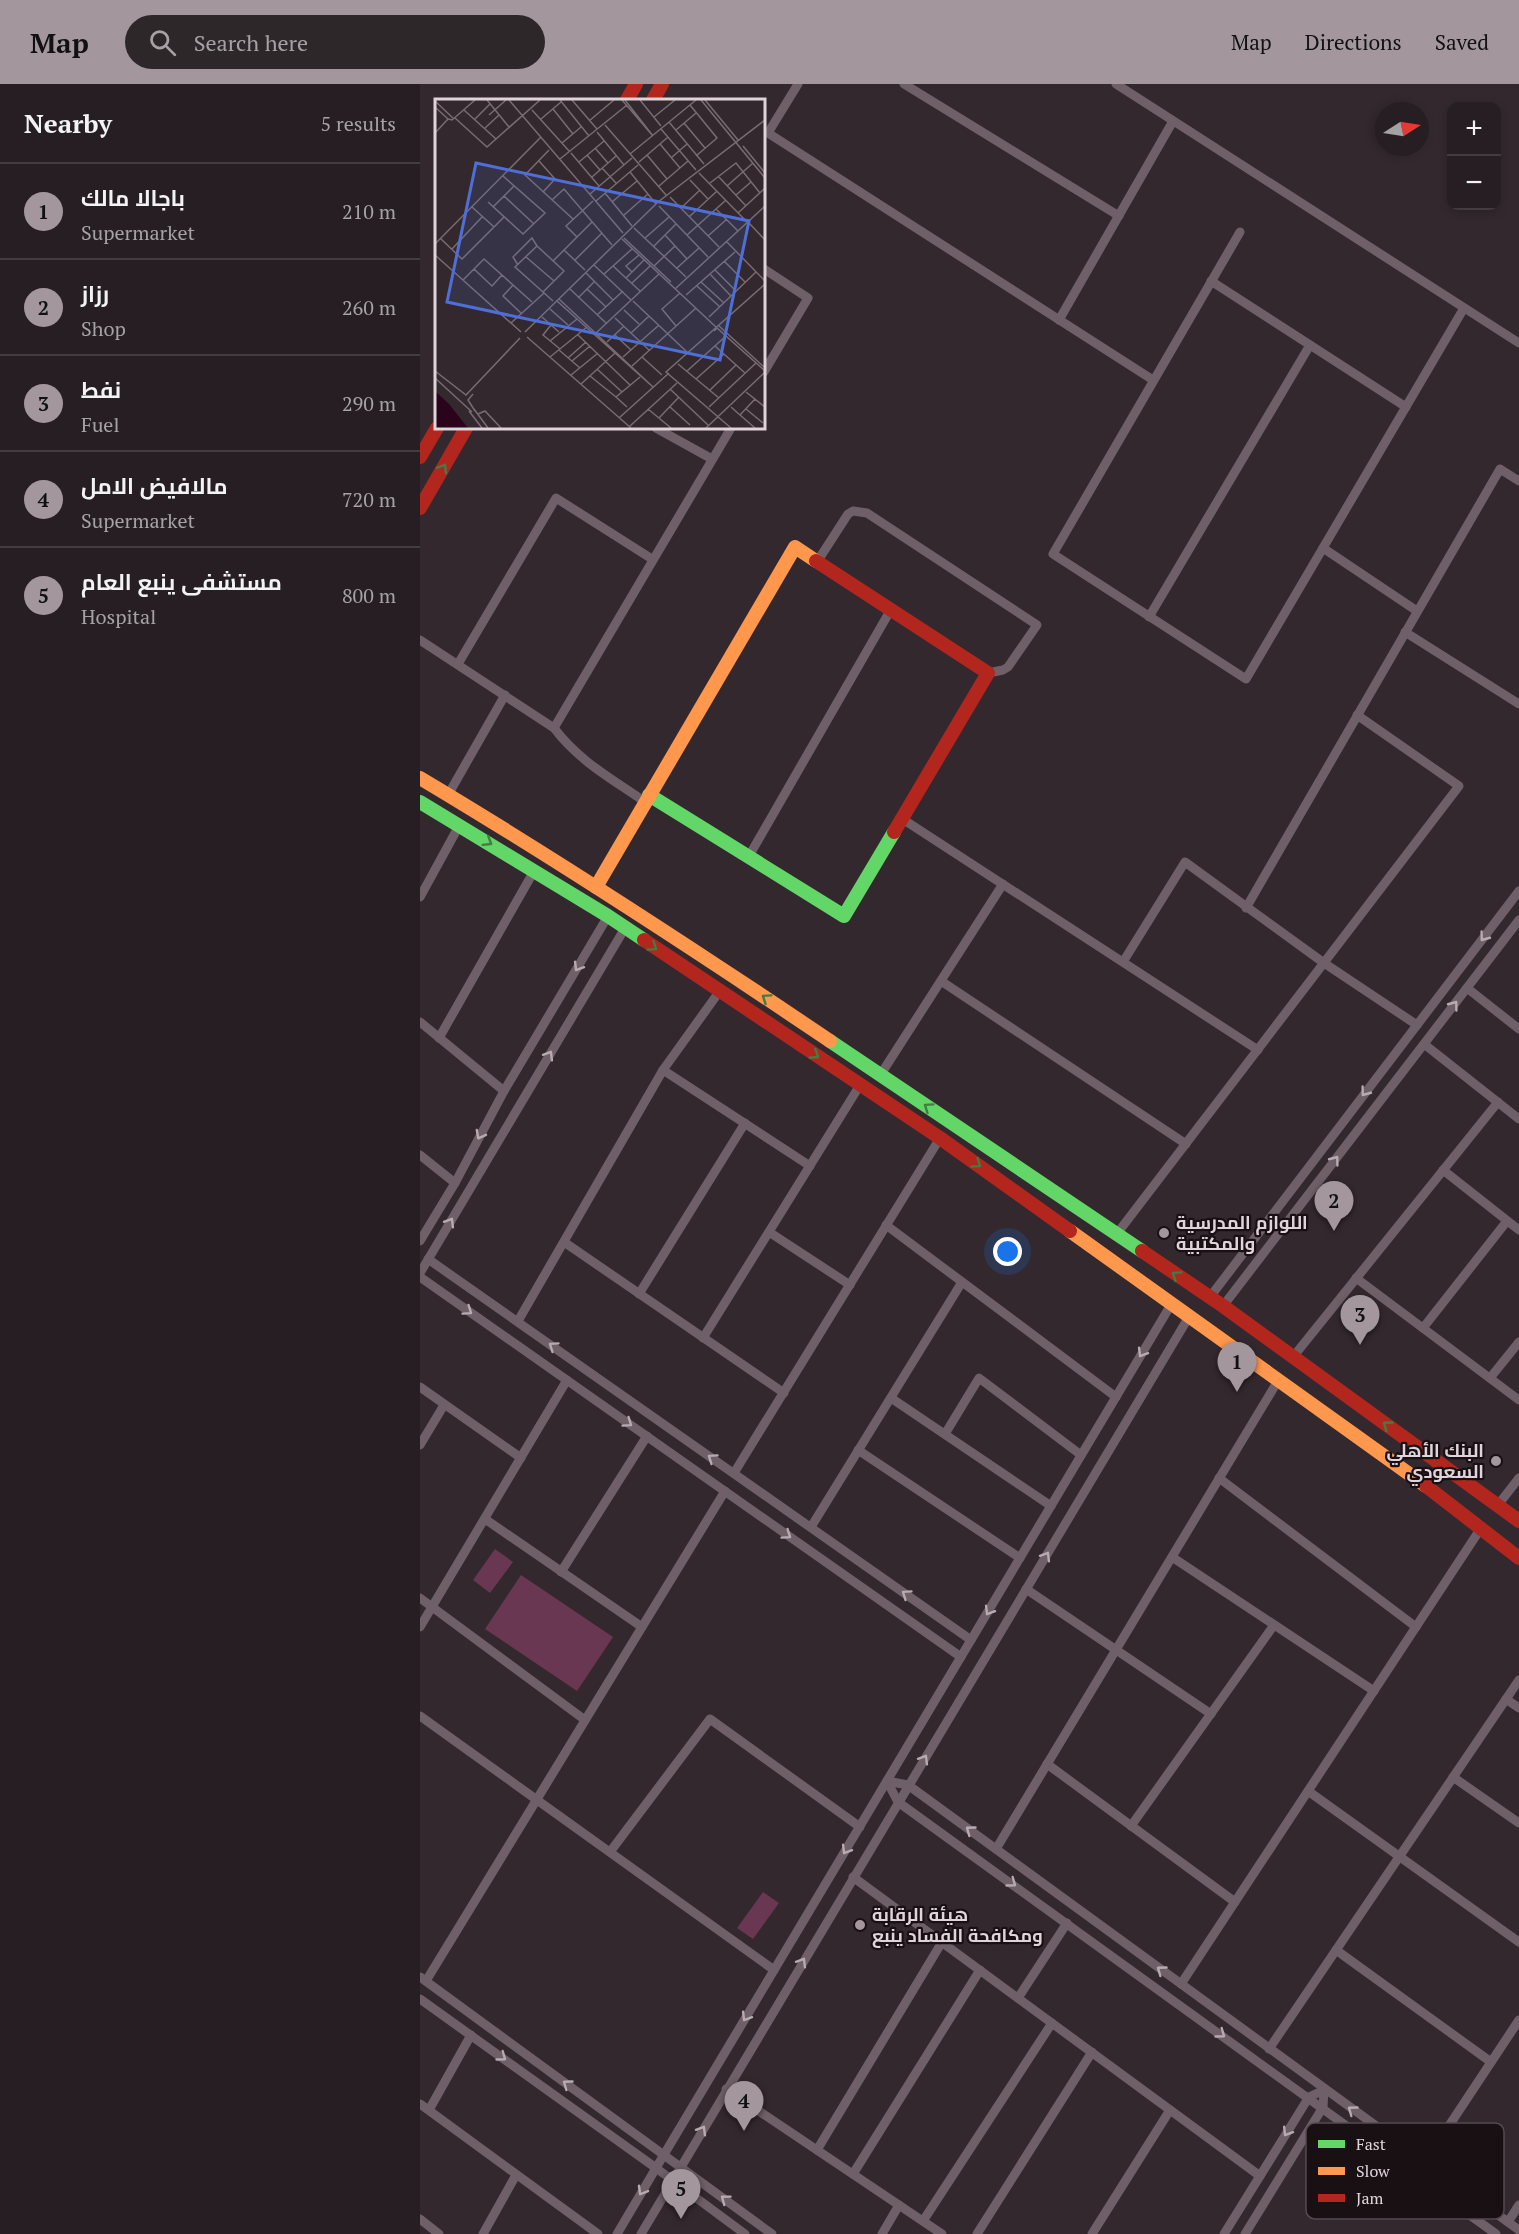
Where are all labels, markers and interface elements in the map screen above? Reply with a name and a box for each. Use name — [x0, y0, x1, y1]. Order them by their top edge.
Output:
search box — [125, 15, 545, 69]
text: Map — [30, 24, 89, 61]
icon: search — [146, 26, 179, 59]
text: Search here — [194, 28, 308, 57]
text: Map — [1231, 28, 1272, 56]
text: Directions — [1305, 28, 1402, 56]
text: Saved — [1435, 28, 1489, 56]
inset map — [435, 99, 765, 429]
north arrow — [1375, 102, 1429, 156]
map controls — [1447, 102, 1501, 210]
button: + — [1447, 102, 1501, 156]
text: Nearby — [24, 106, 112, 140]
text: 5 results — [321, 110, 396, 137]
button: − — [1447, 156, 1501, 210]
text: باجالا مالك — [81, 183, 185, 212]
text: 1 — [38, 198, 49, 225]
text: 210 m — [342, 198, 396, 225]
text: Supermarket — [81, 219, 195, 246]
text: رزاز — [81, 279, 109, 308]
text: 2 — [38, 294, 49, 321]
text: 260 m — [342, 294, 396, 321]
text: Shop — [81, 315, 126, 342]
text: نفط — [81, 375, 121, 404]
text: 3 — [38, 390, 49, 417]
text: 290 m — [342, 390, 396, 417]
text: Fuel — [81, 411, 119, 438]
one-way arrow — [436, 464, 447, 474]
text: مالافيض الامل — [81, 471, 227, 500]
text: 4 — [38, 486, 49, 513]
text: 720 m — [342, 486, 396, 513]
text: Supermarket — [81, 507, 195, 534]
text: مستشفى ينبع العام — [81, 567, 282, 596]
text: 5 — [38, 582, 49, 609]
text: 800 m — [342, 582, 396, 609]
text: Hospital — [81, 603, 156, 630]
one-way arrow — [482, 835, 492, 847]
one-way arrow — [1480, 931, 1491, 942]
one-way arrow — [646, 940, 657, 951]
one-way arrow — [573, 961, 585, 971]
one-way arrow — [762, 994, 773, 1005]
one-way arrow — [1446, 1001, 1457, 1012]
one-way arrow — [808, 1048, 819, 1059]
one-way arrow — [542, 1051, 554, 1061]
one-way arrow — [1362, 1086, 1373, 1097]
one-way arrow — [924, 1103, 935, 1114]
one-way arrow — [476, 1129, 487, 1140]
one-way arrow — [1328, 1155, 1339, 1166]
one-way arrow — [970, 1157, 981, 1168]
pin: 2 — [1314, 1182, 1354, 1231]
place label: اللوازم المدرسية والمكتبية — [1176, 1210, 1308, 1255]
one-way arrow — [443, 1218, 454, 1228]
marker: اللوازم المدرسية والمكتبية — [1157, 1226, 1171, 1240]
your location — [993, 1237, 1022, 1266]
one-way arrow — [1172, 1272, 1183, 1283]
pin: 3 — [1340, 1296, 1380, 1345]
one-way arrow — [461, 1304, 472, 1315]
one-way arrow — [548, 1342, 559, 1353]
pin: 1 — [1218, 1342, 1256, 1392]
one-way arrow — [1138, 1347, 1150, 1357]
one-way arrow — [621, 1416, 632, 1427]
one-way arrow — [1382, 1421, 1393, 1432]
place label: البنك الأهلي السعودي — [1386, 1438, 1484, 1486]
one-way arrow — [708, 1454, 719, 1465]
marker: البنك الأهلي السعودي — [1489, 1454, 1503, 1468]
one-way arrow — [781, 1528, 792, 1539]
one-way arrow — [1038, 1552, 1050, 1562]
one-way arrow — [902, 1590, 913, 1601]
one-way arrow — [984, 1605, 996, 1615]
one-way arrow — [916, 1755, 928, 1765]
one-way arrow — [965, 1826, 976, 1837]
one-way arrow — [841, 1844, 853, 1854]
one-way arrow — [1005, 1876, 1016, 1887]
place label: هيئة الرقابة ومكافحة الفساد ينبع — [872, 1902, 1043, 1948]
marker: هيئة الرقابة ومكافحة الفساد ينبع — [853, 1918, 867, 1932]
one-way arrow — [795, 1958, 807, 1968]
one-way arrow — [1157, 1966, 1168, 1977]
one-way arrow — [741, 2011, 753, 2021]
one-way arrow — [1215, 2027, 1226, 2038]
one-way arrow — [495, 2050, 506, 2061]
one-way arrow — [563, 2080, 574, 2091]
pin: 4 — [724, 2082, 764, 2131]
one-way arrow — [1348, 2106, 1359, 2117]
legend — [1306, 2123, 1504, 2219]
one-way arrow — [695, 2126, 706, 2136]
one-way arrow — [1283, 2126, 1295, 2136]
text: Fast — [1356, 2133, 1386, 2155]
text: Slow — [1356, 2160, 1390, 2182]
pin: 5 — [662, 2170, 700, 2219]
one-way arrow — [638, 2185, 650, 2195]
text: Jam — [1356, 2187, 1384, 2209]
one-way arrow — [721, 2195, 732, 2206]

